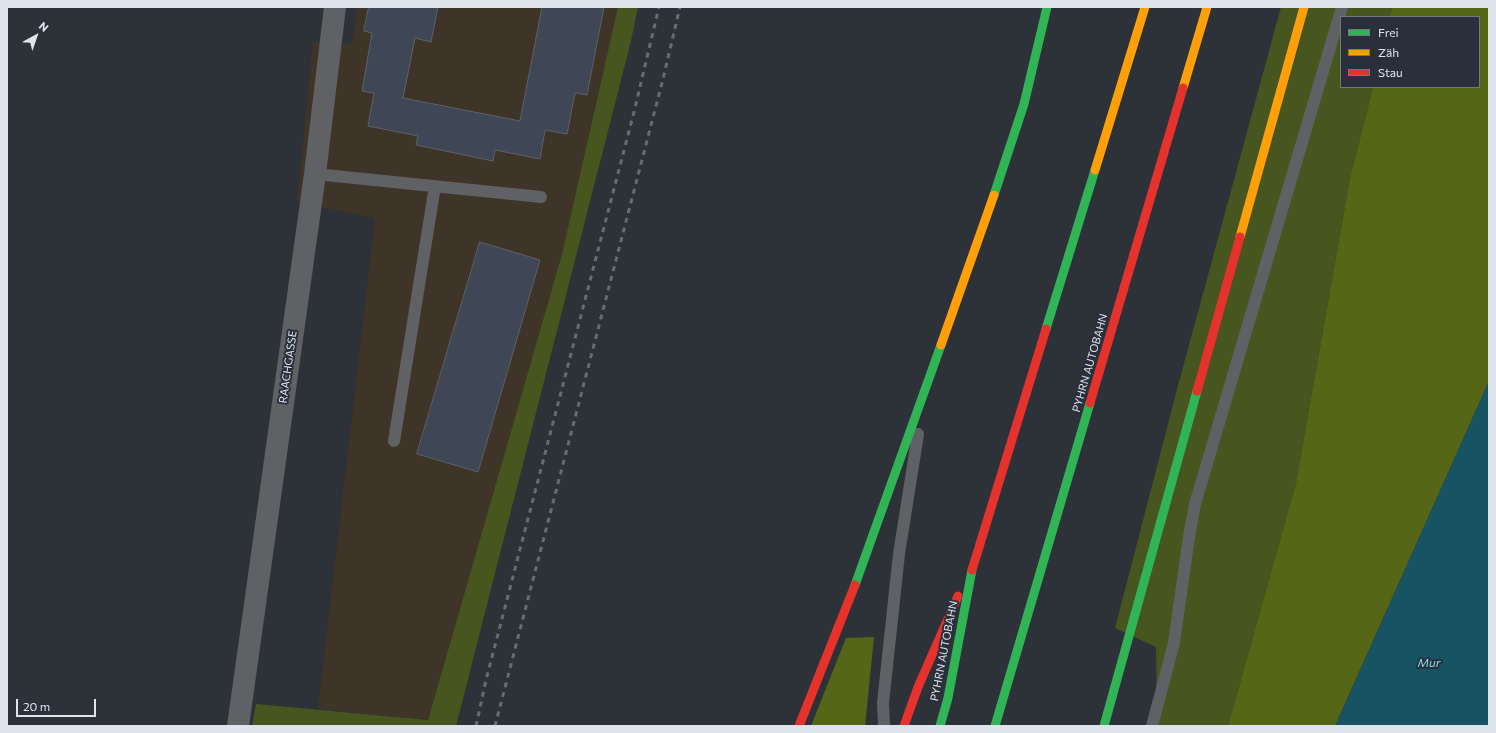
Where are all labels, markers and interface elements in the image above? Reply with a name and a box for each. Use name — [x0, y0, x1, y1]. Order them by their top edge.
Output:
north arrow — [16, 16, 56, 56]
legend — [1340, 16, 1480, 88]
text: N — [37, 19, 51, 34]
text: Frei — [1378, 25, 1399, 39]
text: Zäh — [1378, 45, 1399, 59]
text: Stau — [1378, 65, 1403, 79]
street label: PYHRN AUTOBAHN — [1070, 312, 1110, 414]
street label: RAACHGASSE — [276, 330, 300, 404]
street label: PYHRN AUTOBAHN — [928, 600, 960, 702]
water label: Mur — [1418, 656, 1440, 670]
scale bar — [18, 691, 98, 717]
text: 20 m — [23, 699, 50, 713]

